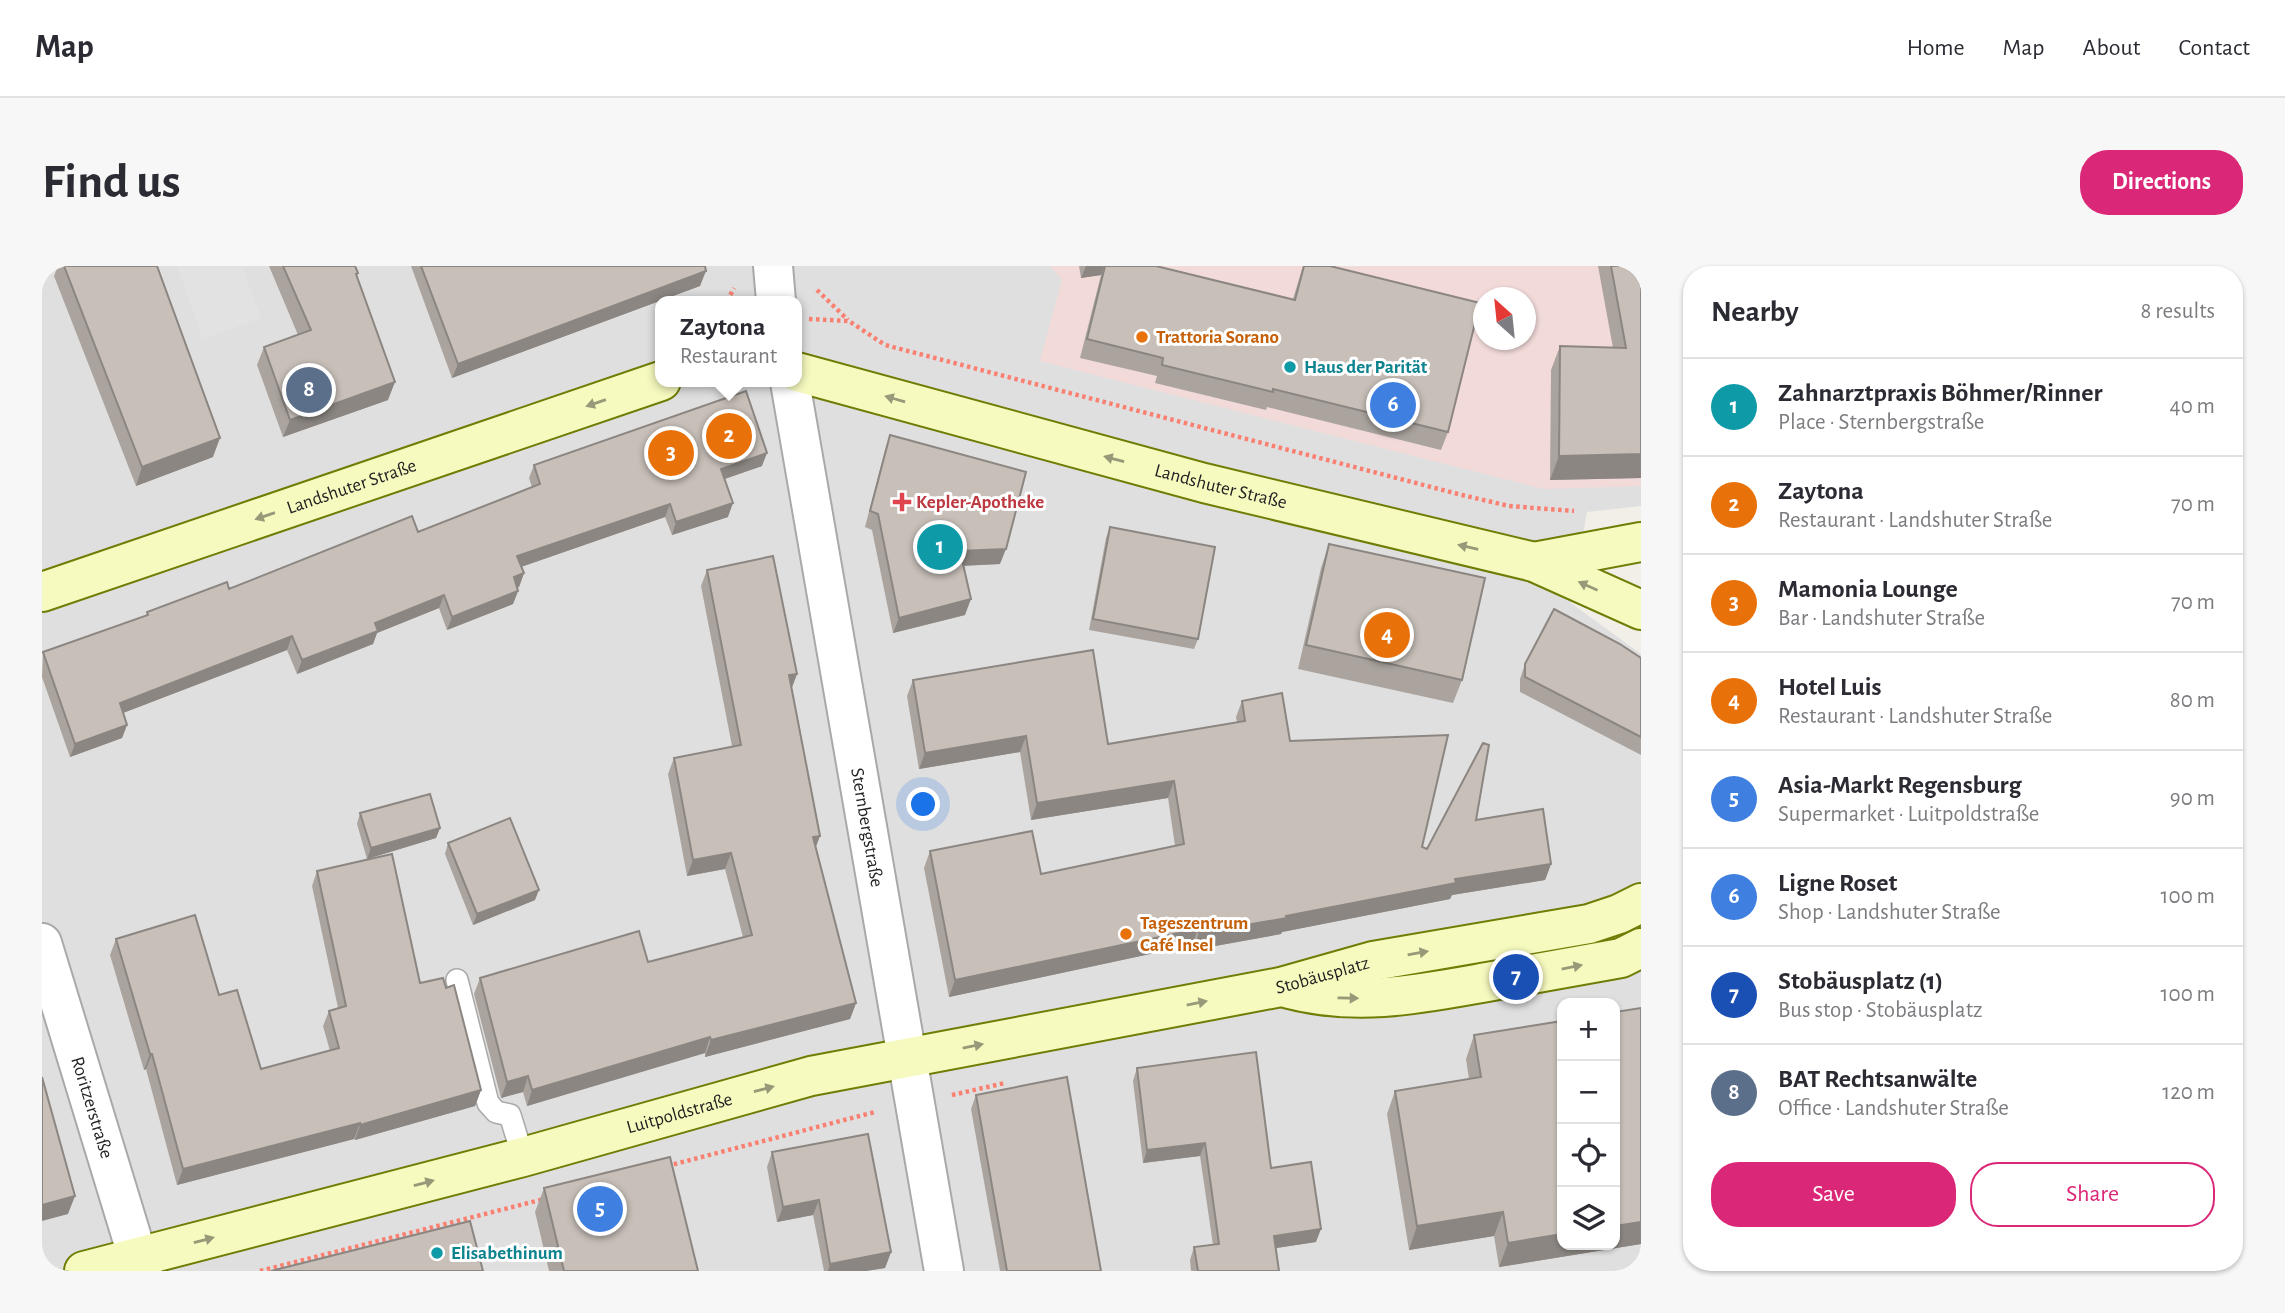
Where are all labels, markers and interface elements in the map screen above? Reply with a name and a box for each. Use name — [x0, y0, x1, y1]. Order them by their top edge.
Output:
text: Map — [35, 31, 94, 64]
text: Home — [1907, 36, 1965, 60]
text: Map — [2003, 36, 2045, 60]
text: About — [2083, 36, 2140, 60]
text: Contact — [2178, 36, 2250, 60]
button: Directions — [2080, 150, 2243, 215]
text: Find us — [42, 158, 181, 207]
north arrow — [1473, 287, 1536, 350]
popup — [655, 296, 802, 387]
text: Nearby — [1711, 297, 1799, 327]
text: 8 results — [2141, 300, 2215, 323]
text: Zaytona — [680, 314, 766, 340]
place label: Trattoria Sorano — [1156, 328, 1279, 347]
marker: Trattoria Sorano — [1134, 329, 1150, 345]
text: Restaurant — [680, 345, 777, 368]
place label: Haus der Parität — [1304, 358, 1428, 377]
marker: Haus der Parität — [1282, 359, 1298, 375]
pin: 8 — [286, 364, 332, 416]
pin: 6 — [1370, 379, 1416, 431]
text: Zahnarztpraxis Böhmer/Rinner — [1778, 380, 2103, 406]
one-way arrow — [884, 393, 906, 404]
text: 1 — [1730, 395, 1738, 418]
text: 40 m — [2170, 395, 2215, 418]
one-way arrow — [586, 398, 607, 409]
pin: 2 — [706, 410, 752, 462]
text: Place · Sternbergstraße — [1778, 411, 1984, 434]
pin: 3 — [648, 427, 694, 479]
one-way arrow — [1103, 453, 1125, 464]
street label: Landshuter Straße — [284, 456, 419, 517]
street label: Landshuter Straße — [1153, 460, 1289, 512]
text: Zaytona — [1778, 478, 1864, 504]
place label: Kepler-Apotheke — [916, 493, 1044, 512]
text: 2 — [1729, 493, 1739, 516]
text: 70 m — [2171, 493, 2215, 516]
marker: Kepler-Apotheke — [894, 494, 910, 510]
text: Restaurant · Landshuter Straße — [1778, 509, 2052, 532]
one-way arrow — [254, 511, 275, 522]
pin: 1 — [917, 521, 963, 573]
one-way arrow — [1457, 541, 1479, 552]
text: Mamonia Lounge — [1778, 576, 1958, 602]
one-way arrow — [1578, 580, 1598, 592]
text: 3 — [1729, 591, 1739, 614]
text: 70 m — [2171, 591, 2215, 614]
text: Bar · Landshuter Straße — [1778, 607, 1985, 630]
pin: 4 — [1364, 609, 1410, 661]
text: Hotel Luis — [1778, 674, 1882, 700]
text: 4 — [1728, 689, 1740, 712]
text: 80 m — [2170, 689, 2215, 712]
text: Restaurant · Landshuter Straße — [1778, 705, 2052, 728]
street label: Sternbergstraße — [848, 766, 887, 888]
text: Asia-Markt Regensburg — [1778, 772, 2022, 798]
your location — [906, 787, 940, 821]
text: 5 — [1729, 787, 1739, 810]
text: 90 m — [2170, 787, 2215, 810]
text: Supermarket · Luitpoldstraße — [1778, 803, 2039, 826]
text: Ligne Roset — [1778, 870, 1897, 896]
text: 6 — [1728, 885, 1740, 908]
text: 100 m — [2161, 885, 2215, 908]
text: Shop · Landshuter Straße — [1778, 901, 2001, 924]
place label: Tageszentrum Café Insel — [1140, 914, 1248, 955]
marker: Tageszentrum Café Insel — [1118, 926, 1134, 942]
one-way arrow — [1407, 947, 1429, 958]
pin: 7 — [1493, 951, 1539, 1003]
street label: Stobäusplatz — [1274, 953, 1371, 997]
one-way arrow — [1561, 961, 1583, 972]
text: Stobäusplatz (1) — [1778, 968, 1943, 994]
text: 7 — [1729, 983, 1739, 1006]
text: 100 m — [2161, 983, 2215, 1006]
one-way arrow — [1337, 992, 1359, 1003]
one-way arrow — [1186, 998, 1208, 1009]
map controls — [1557, 998, 1620, 1250]
button: + — [1557, 998, 1620, 1061]
text: Bus stop · Stobäusplatz — [1778, 999, 1982, 1022]
one-way arrow — [962, 1041, 984, 1052]
street label: Roritzerstraße — [68, 1054, 117, 1161]
button: − — [1557, 1061, 1620, 1124]
text: BAT Rechtsanwälte — [1778, 1066, 1977, 1092]
text: 8 — [1728, 1081, 1740, 1104]
text: 120 m — [2162, 1081, 2215, 1104]
one-way arrow — [754, 1084, 775, 1094]
street label: Luitpoldstraße — [624, 1089, 734, 1137]
text: Office · Landshuter Straße — [1778, 1097, 2009, 1120]
button: locate — [1557, 1124, 1620, 1187]
button: Save — [1711, 1162, 1956, 1227]
button: Share — [1970, 1162, 2215, 1227]
one-way arrow — [414, 1177, 436, 1188]
pin: 5 — [577, 1183, 623, 1235]
button: layers — [1557, 1187, 1620, 1250]
one-way arrow — [193, 1234, 215, 1245]
place label: Elisabethinum — [451, 1244, 563, 1263]
marker: Elisabethinum — [429, 1245, 445, 1261]

